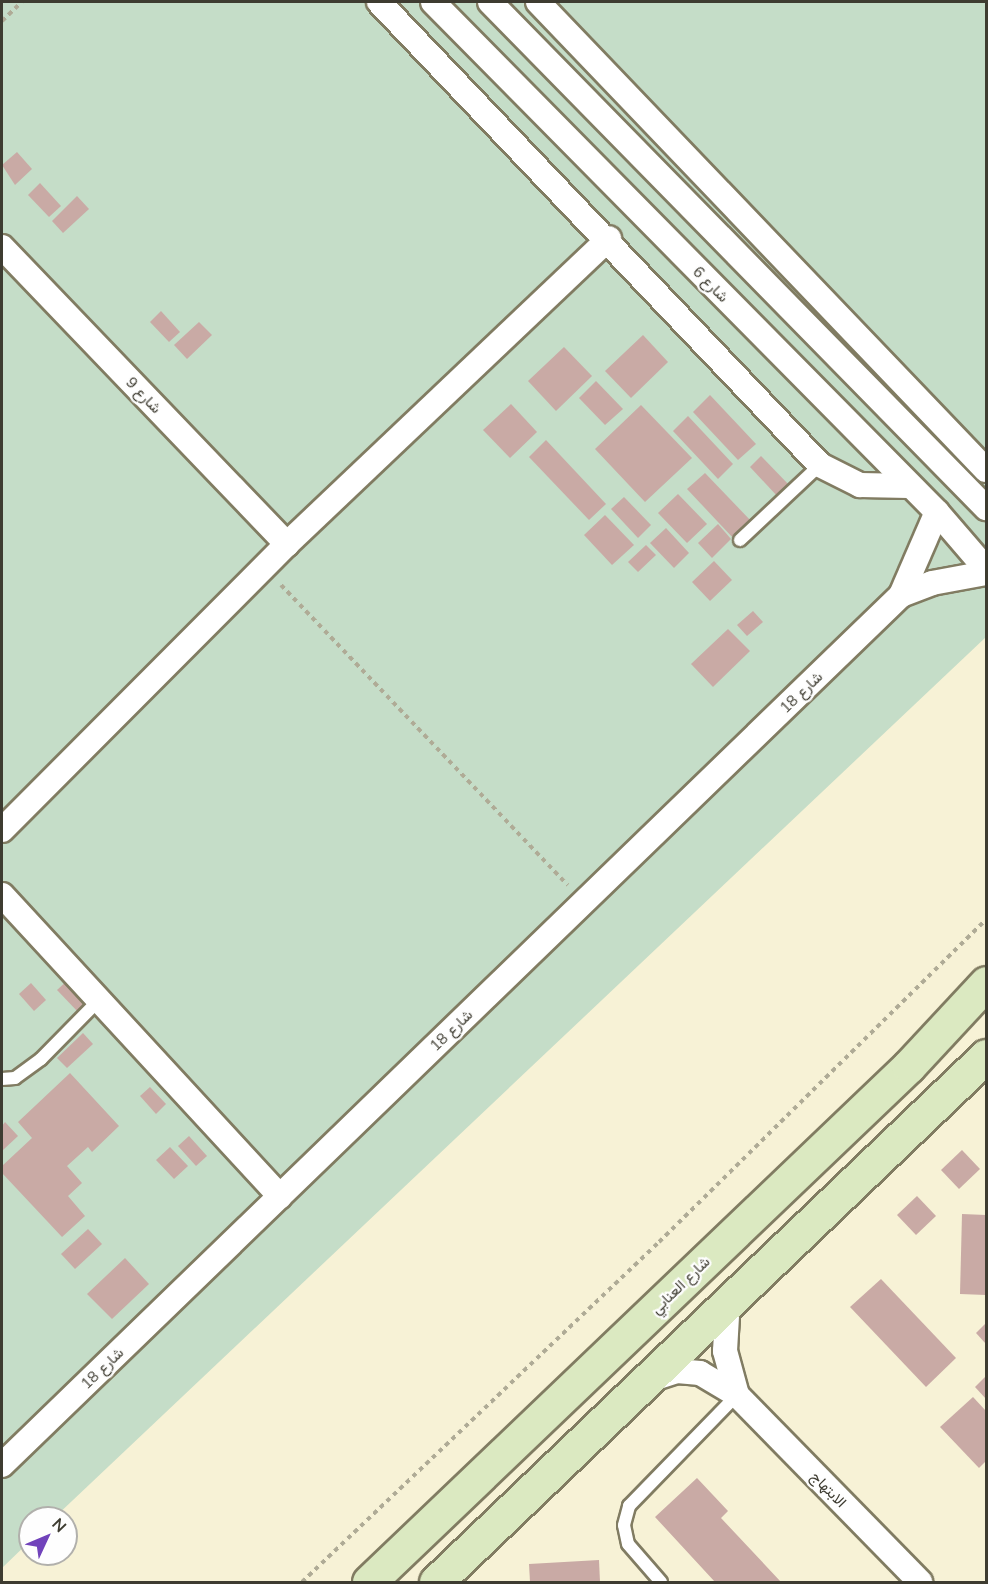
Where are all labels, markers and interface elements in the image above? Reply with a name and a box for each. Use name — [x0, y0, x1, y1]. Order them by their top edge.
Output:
street label: شارع 6 — [689, 262, 733, 306]
street label: شارع 9 — [123, 373, 165, 417]
street label: شارع 18 — [776, 667, 826, 717]
street label: شارع 18 — [426, 1005, 476, 1055]
street label: شارع العنابي — [647, 1252, 713, 1318]
street label: شارع 18 — [77, 1343, 127, 1393]
street label: الابتهاج — [808, 1467, 850, 1511]
north arrow — [18, 1506, 78, 1566]
text: N — [48, 1514, 71, 1536]

